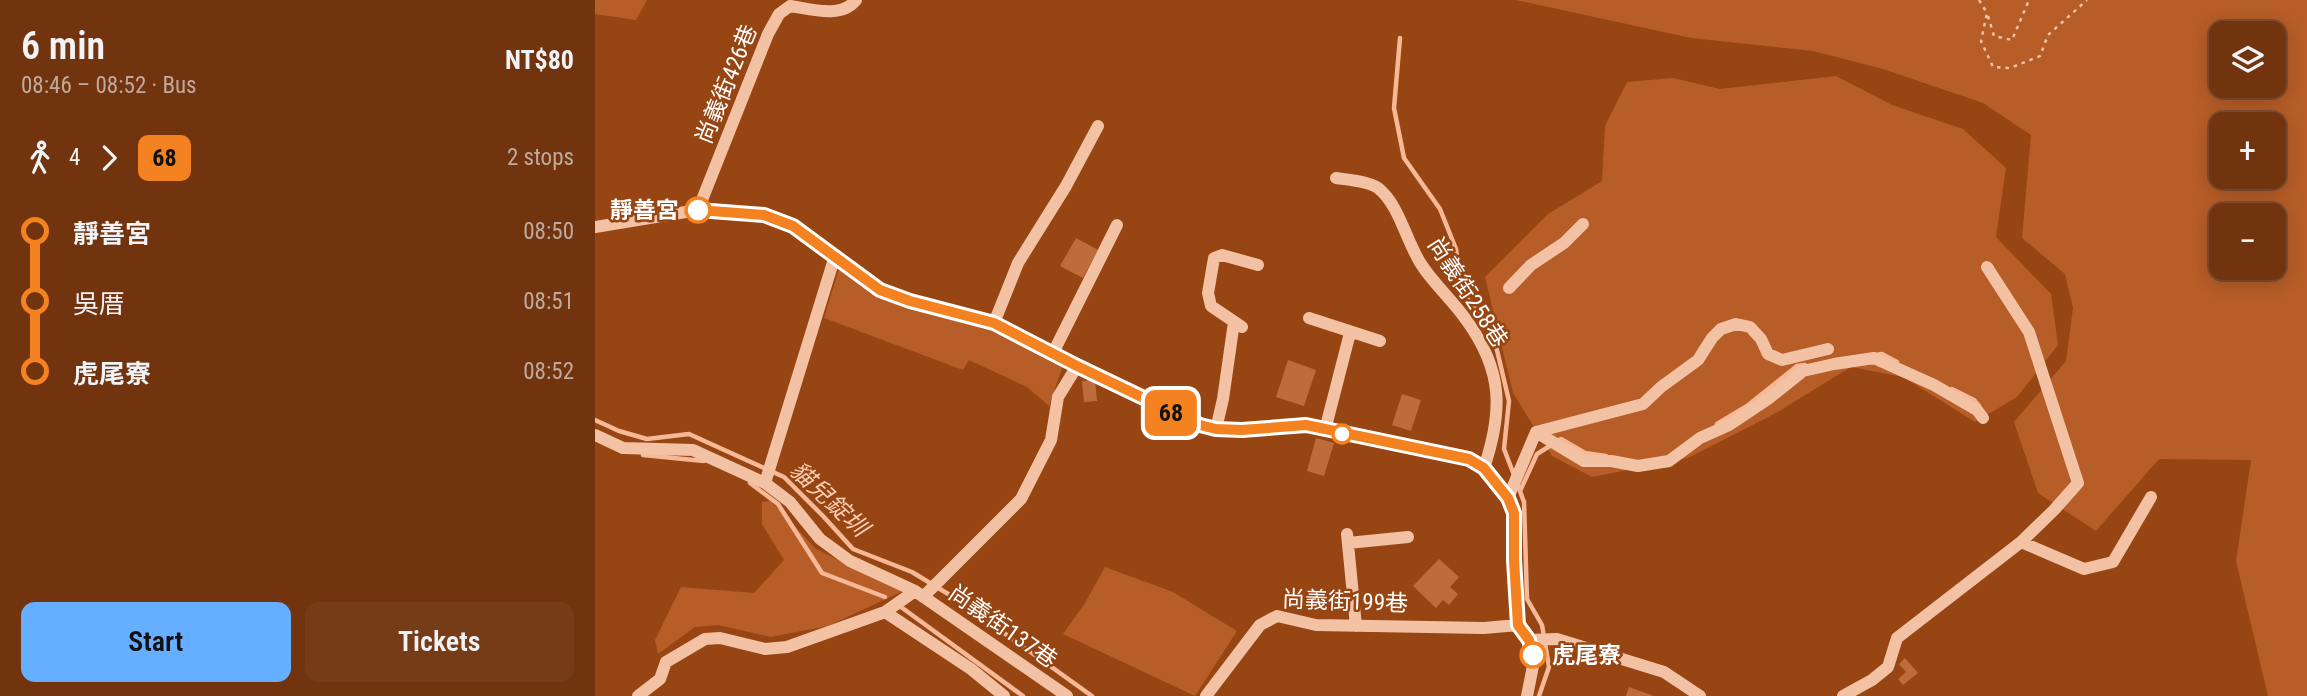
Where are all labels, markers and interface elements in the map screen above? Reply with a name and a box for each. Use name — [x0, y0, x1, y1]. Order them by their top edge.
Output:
street label: 尚義街426巷 — [690, 21, 763, 148]
map controls — [2209, 21, 2286, 280]
button: layers — [2209, 21, 2286, 98]
text: 6 min — [21, 24, 105, 68]
text: NT$80 — [505, 45, 574, 75]
text: 08:46 – 08:52 · Bus — [21, 72, 197, 99]
button: + — [2209, 112, 2286, 189]
icon: walk — [21, 139, 59, 177]
icon: forward — [90, 139, 128, 177]
text: 4 — [69, 144, 80, 171]
text: 68 — [152, 144, 177, 172]
text: 2 stops — [507, 144, 574, 171]
place label: 靜善宮 — [610, 197, 679, 224]
marker: 靜善宮 — [685, 197, 711, 223]
button: − — [2209, 203, 2286, 280]
text: 08:50 — [523, 218, 574, 245]
text: 靜善宮 — [73, 219, 151, 249]
street label: 尚義街258巷 — [1422, 232, 1513, 352]
text: 08:51 — [523, 288, 574, 315]
text: 吳厝 — [73, 289, 125, 319]
text: 08:52 — [523, 358, 574, 385]
text: 虎尾寮 — [73, 359, 151, 389]
line badge: 68 — [1139, 390, 1203, 436]
text: 68 — [1159, 399, 1183, 427]
unlabelled marker — [1332, 424, 1352, 444]
water label: 貓兒錠圳 — [784, 456, 876, 544]
street label: 尚義街137巷 — [943, 579, 1062, 674]
street label: 尚義街199巷 — [1282, 586, 1408, 617]
button: Start — [21, 602, 291, 682]
button: Tickets — [305, 602, 574, 682]
marker: 虎尾寮 — [1520, 642, 1546, 668]
place label: 虎尾寮 — [1552, 642, 1621, 669]

